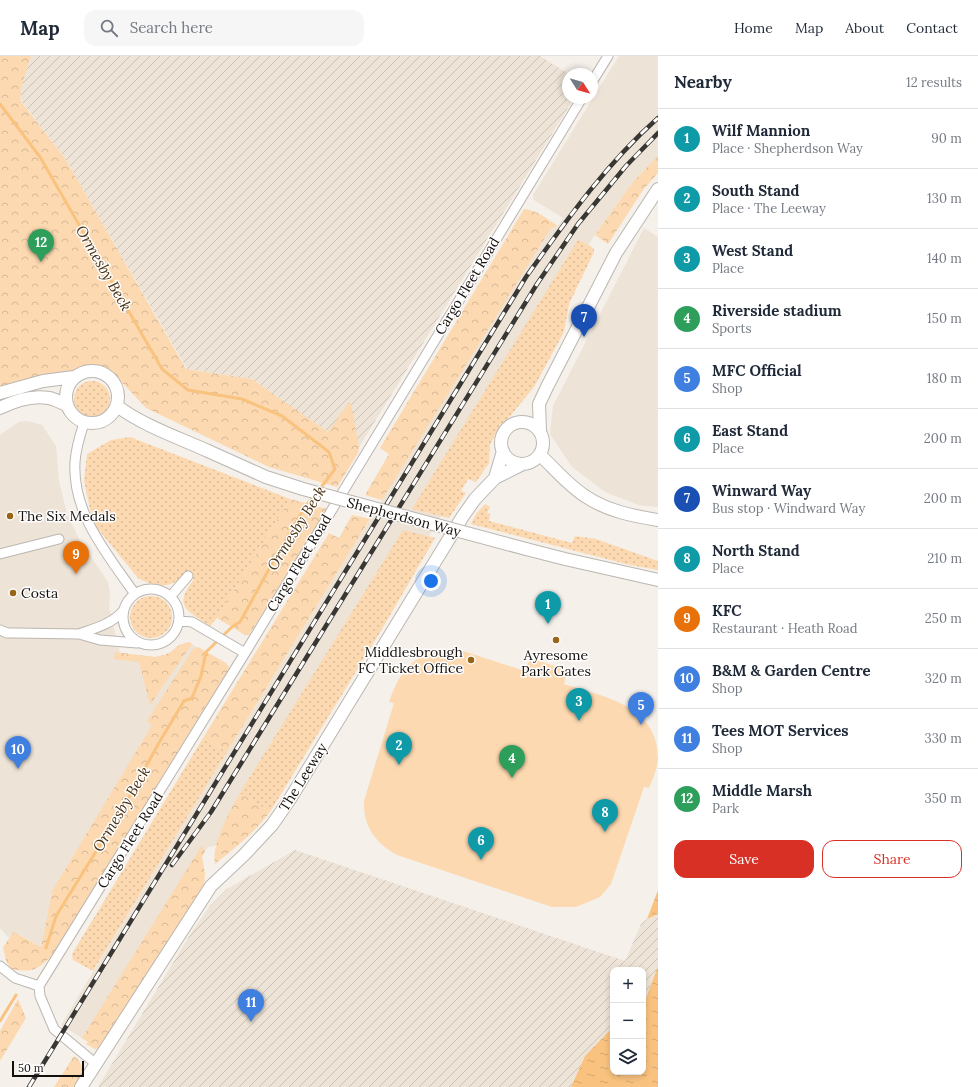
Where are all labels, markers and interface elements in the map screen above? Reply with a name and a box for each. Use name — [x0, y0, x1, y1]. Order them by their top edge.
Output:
search box — [84, 10, 364, 46]
text: Map — [20, 16, 60, 40]
icon: search — [98, 17, 120, 39]
text: Search here — [130, 18, 213, 37]
text: Home — [734, 19, 773, 37]
text: Map — [795, 19, 823, 37]
text: About — [845, 19, 884, 37]
text: Contact — [906, 19, 958, 37]
north arrow — [562, 68, 598, 104]
text: Nearby — [674, 71, 732, 93]
text: 12 results — [906, 74, 962, 91]
text: Wilf Mannion — [712, 121, 810, 140]
text: 1 — [684, 130, 690, 147]
text: 90 m — [931, 130, 962, 147]
text: Place · Shepherdson Way — [712, 140, 863, 157]
text: South Stand — [712, 181, 800, 200]
text: 2 — [684, 190, 690, 207]
text: 130 m — [927, 190, 962, 207]
text: Place · The Leeway — [712, 200, 826, 217]
water label: Ormesby Beck — [72, 222, 136, 314]
pin: 12 — [28, 229, 54, 262]
street label: Cargo Fleet Road — [431, 234, 503, 338]
text: West Stand — [712, 241, 793, 260]
text: 3 — [683, 250, 691, 267]
text: 140 m — [927, 250, 962, 267]
text: Place — [712, 260, 744, 277]
text: Riverside stadium — [712, 301, 842, 320]
pin: 7 — [571, 304, 597, 337]
text: 4 — [683, 310, 691, 327]
text: 150 m — [927, 310, 962, 327]
text: Sports — [712, 320, 751, 337]
text: MFC Official — [712, 361, 802, 380]
text: 5 — [683, 370, 691, 387]
text: 180 m — [927, 370, 962, 387]
text: Shop — [712, 380, 743, 397]
text: East Stand — [712, 421, 788, 440]
text: 6 — [683, 430, 691, 447]
text: 200 m — [924, 430, 962, 447]
text: Place — [712, 440, 744, 457]
text: Winward Way — [712, 481, 811, 500]
water label: Ormesby Beck — [262, 482, 330, 574]
text: 7 — [684, 490, 690, 507]
text: 200 m — [924, 490, 962, 507]
street label: Shepherdson Way — [345, 493, 464, 541]
text: Bus stop · Windward Way — [712, 500, 865, 517]
place label: The Six Medals — [18, 507, 116, 525]
marker: The Six Medals — [5, 511, 15, 521]
street label: Cargo Fleet Road — [263, 511, 335, 615]
pin: 9 — [63, 541, 89, 574]
text: North Stand — [712, 541, 800, 560]
text: 8 — [683, 550, 691, 567]
text: 210 m — [927, 550, 962, 567]
text: Place — [712, 560, 744, 577]
your location — [421, 571, 441, 591]
place label: Costa — [21, 584, 58, 602]
marker: Costa — [8, 588, 18, 598]
pin: 1 — [535, 591, 561, 624]
text: KFC — [712, 601, 742, 620]
text: 9 — [683, 610, 691, 627]
text: 250 m — [925, 610, 962, 627]
text: Restaurant · Heath Road — [712, 620, 858, 637]
marker: Ayresome Park Gates — [551, 635, 561, 645]
place label: Middlesbrough FC Ticket Office — [358, 643, 463, 677]
place label: Ayresome Park Gates — [521, 646, 591, 680]
marker: Middlesbrough FC Ticket Office — [466, 655, 476, 665]
text: B&M & Garden Centre — [712, 661, 871, 680]
text: 10 — [680, 670, 694, 687]
text: 320 m — [925, 670, 962, 687]
text: Shop — [712, 680, 743, 697]
pin: 3 — [566, 688, 592, 721]
pin: 5 — [628, 692, 654, 725]
text: Tees MOT Services — [712, 721, 848, 740]
text: 11 — [682, 730, 692, 747]
text: 330 m — [924, 730, 962, 747]
pin: 2 — [386, 732, 412, 765]
pin: 10 — [5, 736, 31, 769]
street label: The Leeway — [275, 739, 331, 815]
text: Shop — [712, 740, 743, 757]
pin: 4 — [499, 745, 525, 778]
water label: Ormesby Beck — [88, 763, 154, 855]
text: Middle Marsh — [712, 781, 812, 800]
street label: Cargo Fleet Road — [93, 788, 167, 892]
text: 12 — [681, 790, 693, 807]
text: 350 m — [925, 790, 962, 807]
pin: 8 — [592, 799, 618, 832]
text: Park — [712, 800, 739, 817]
pin: 6 — [468, 827, 494, 860]
button: Save — [674, 840, 814, 878]
button: Share — [822, 840, 962, 878]
map controls — [610, 967, 646, 1075]
button: + — [610, 967, 646, 1003]
pin: 11 — [238, 989, 264, 1022]
button: − — [610, 1003, 646, 1039]
button: layers — [610, 1039, 646, 1075]
scale bar — [12, 1059, 84, 1078]
text: 50 m — [18, 1061, 44, 1075]

